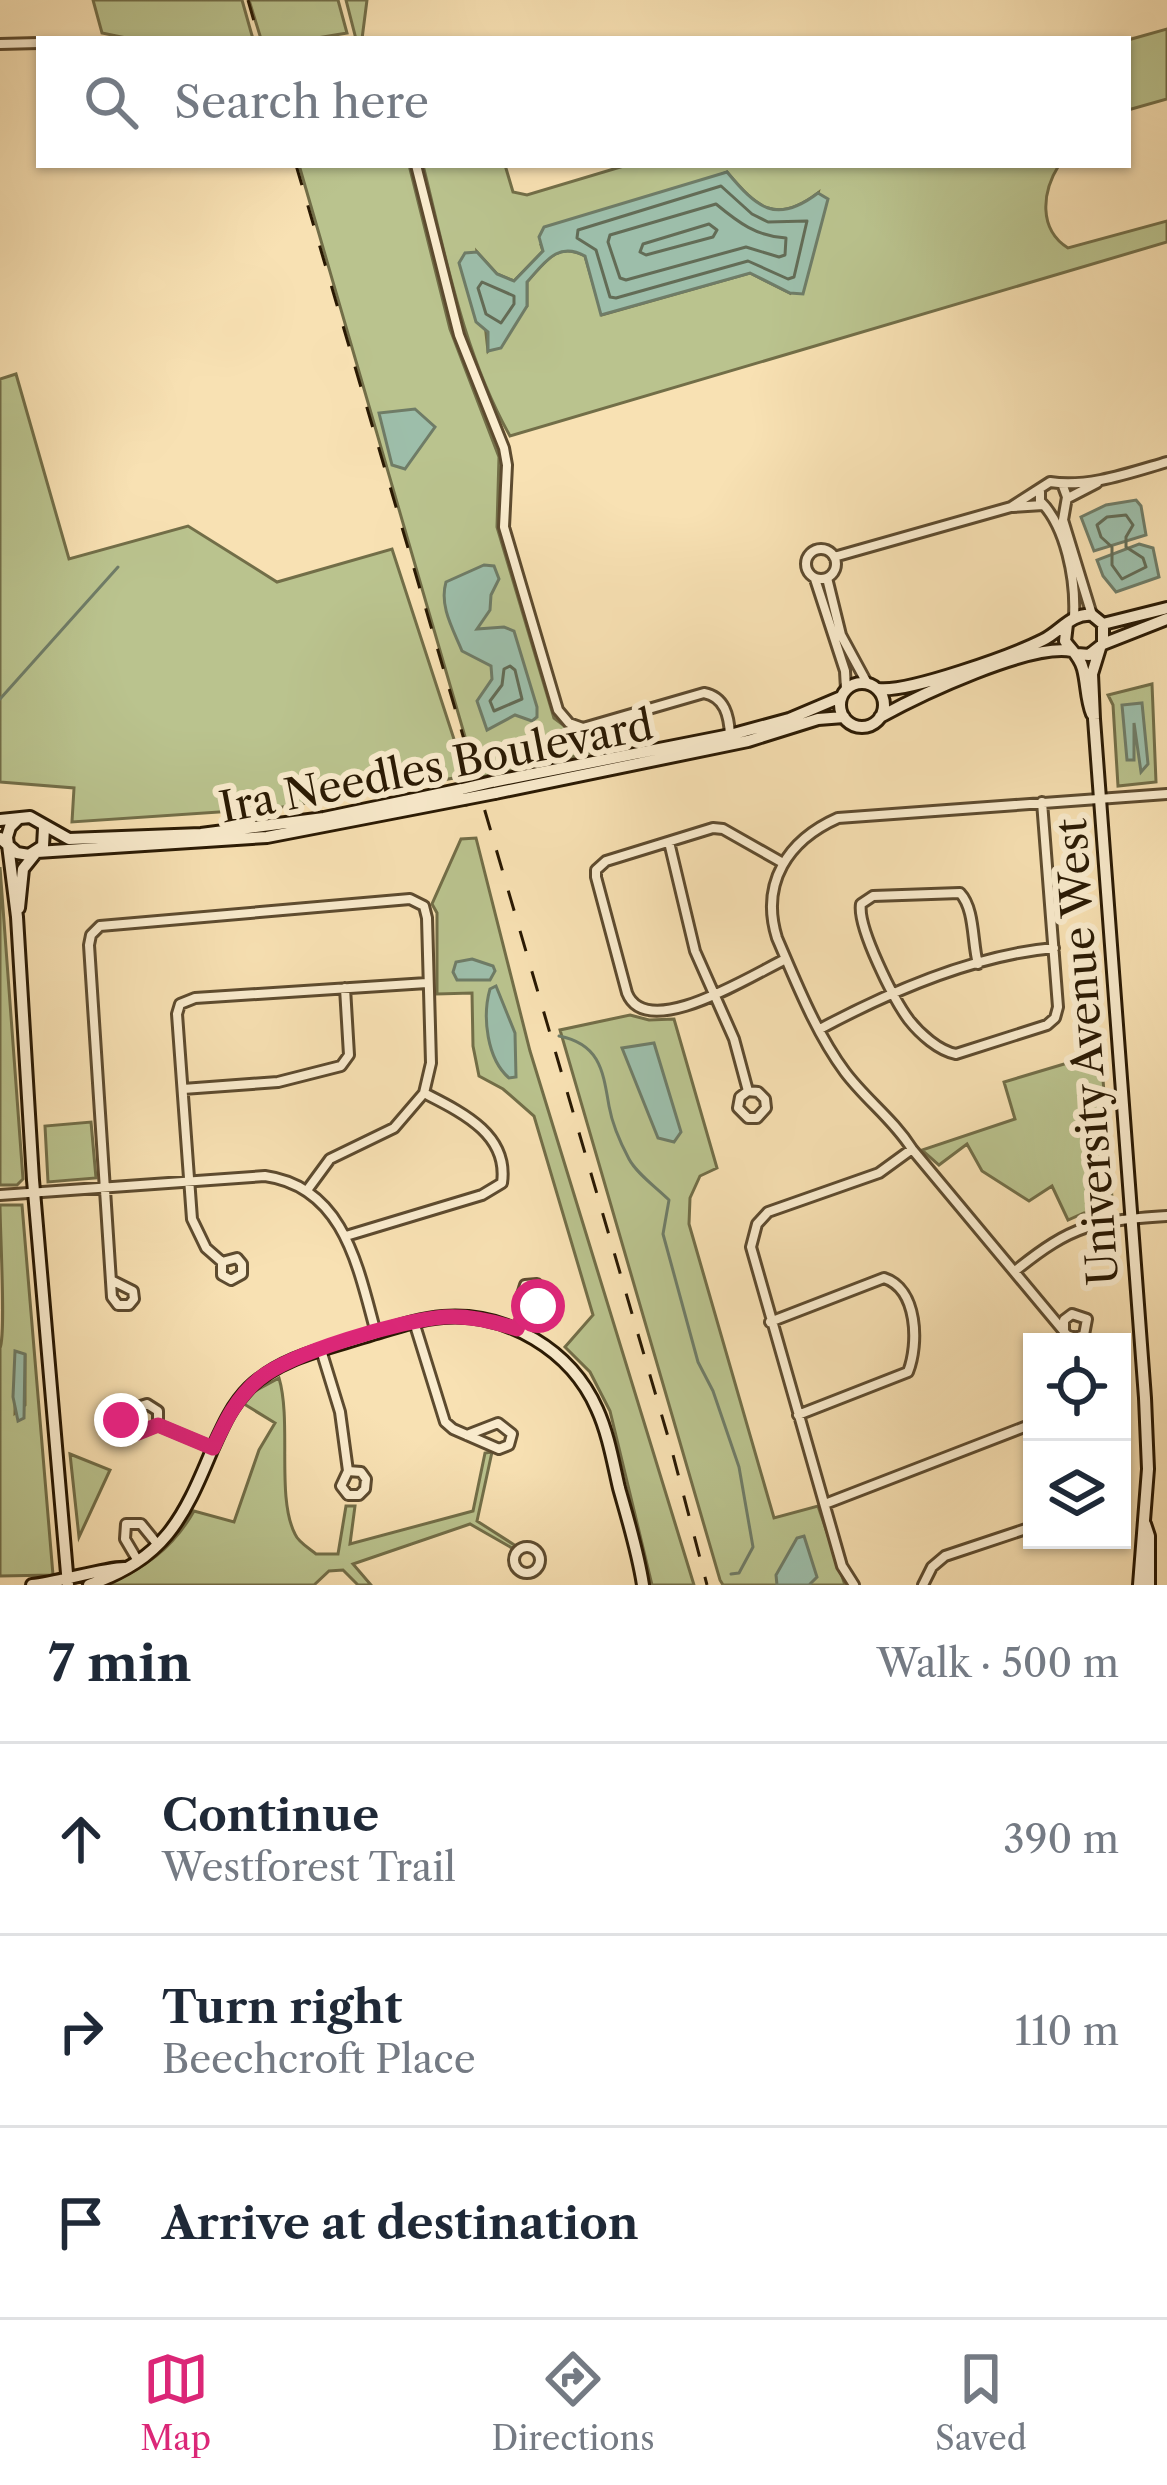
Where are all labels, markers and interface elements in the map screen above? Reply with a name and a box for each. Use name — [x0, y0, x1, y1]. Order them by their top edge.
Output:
search box — [36, 36, 1131, 168]
icon: search — [78, 69, 144, 135]
text: Search here — [174, 74, 429, 130]
street label: Ira Needles Boulevard — [215, 698, 657, 834]
street label: University Avenue West — [1045, 817, 1129, 1287]
route start — [511, 1279, 565, 1333]
map controls — [1023, 1333, 1131, 1549]
button: locate — [1023, 1333, 1131, 1441]
route end — [94, 1393, 148, 1447]
button: layers — [1023, 1441, 1131, 1549]
text: 7 min — [48, 1632, 191, 1694]
text: Walk · 500 m — [877, 1639, 1119, 1687]
text: Continue — [162, 1787, 379, 1843]
icon: ahead — [48, 1806, 114, 1872]
text: 390 m — [1003, 1815, 1119, 1863]
text: Westforest Trail — [162, 1843, 456, 1891]
text: Turn right — [162, 1979, 402, 2035]
icon: right — [48, 1998, 114, 2064]
text: 110 m — [1015, 2007, 1119, 2055]
text: Beechcroft Place — [162, 2035, 476, 2083]
icon: arrive — [48, 2190, 114, 2256]
text: Arrive at destination — [162, 2195, 639, 2251]
tab: Map — [140, 2346, 211, 2459]
tab: Directions — [492, 2346, 655, 2459]
tab: Saved — [935, 2346, 1027, 2459]

